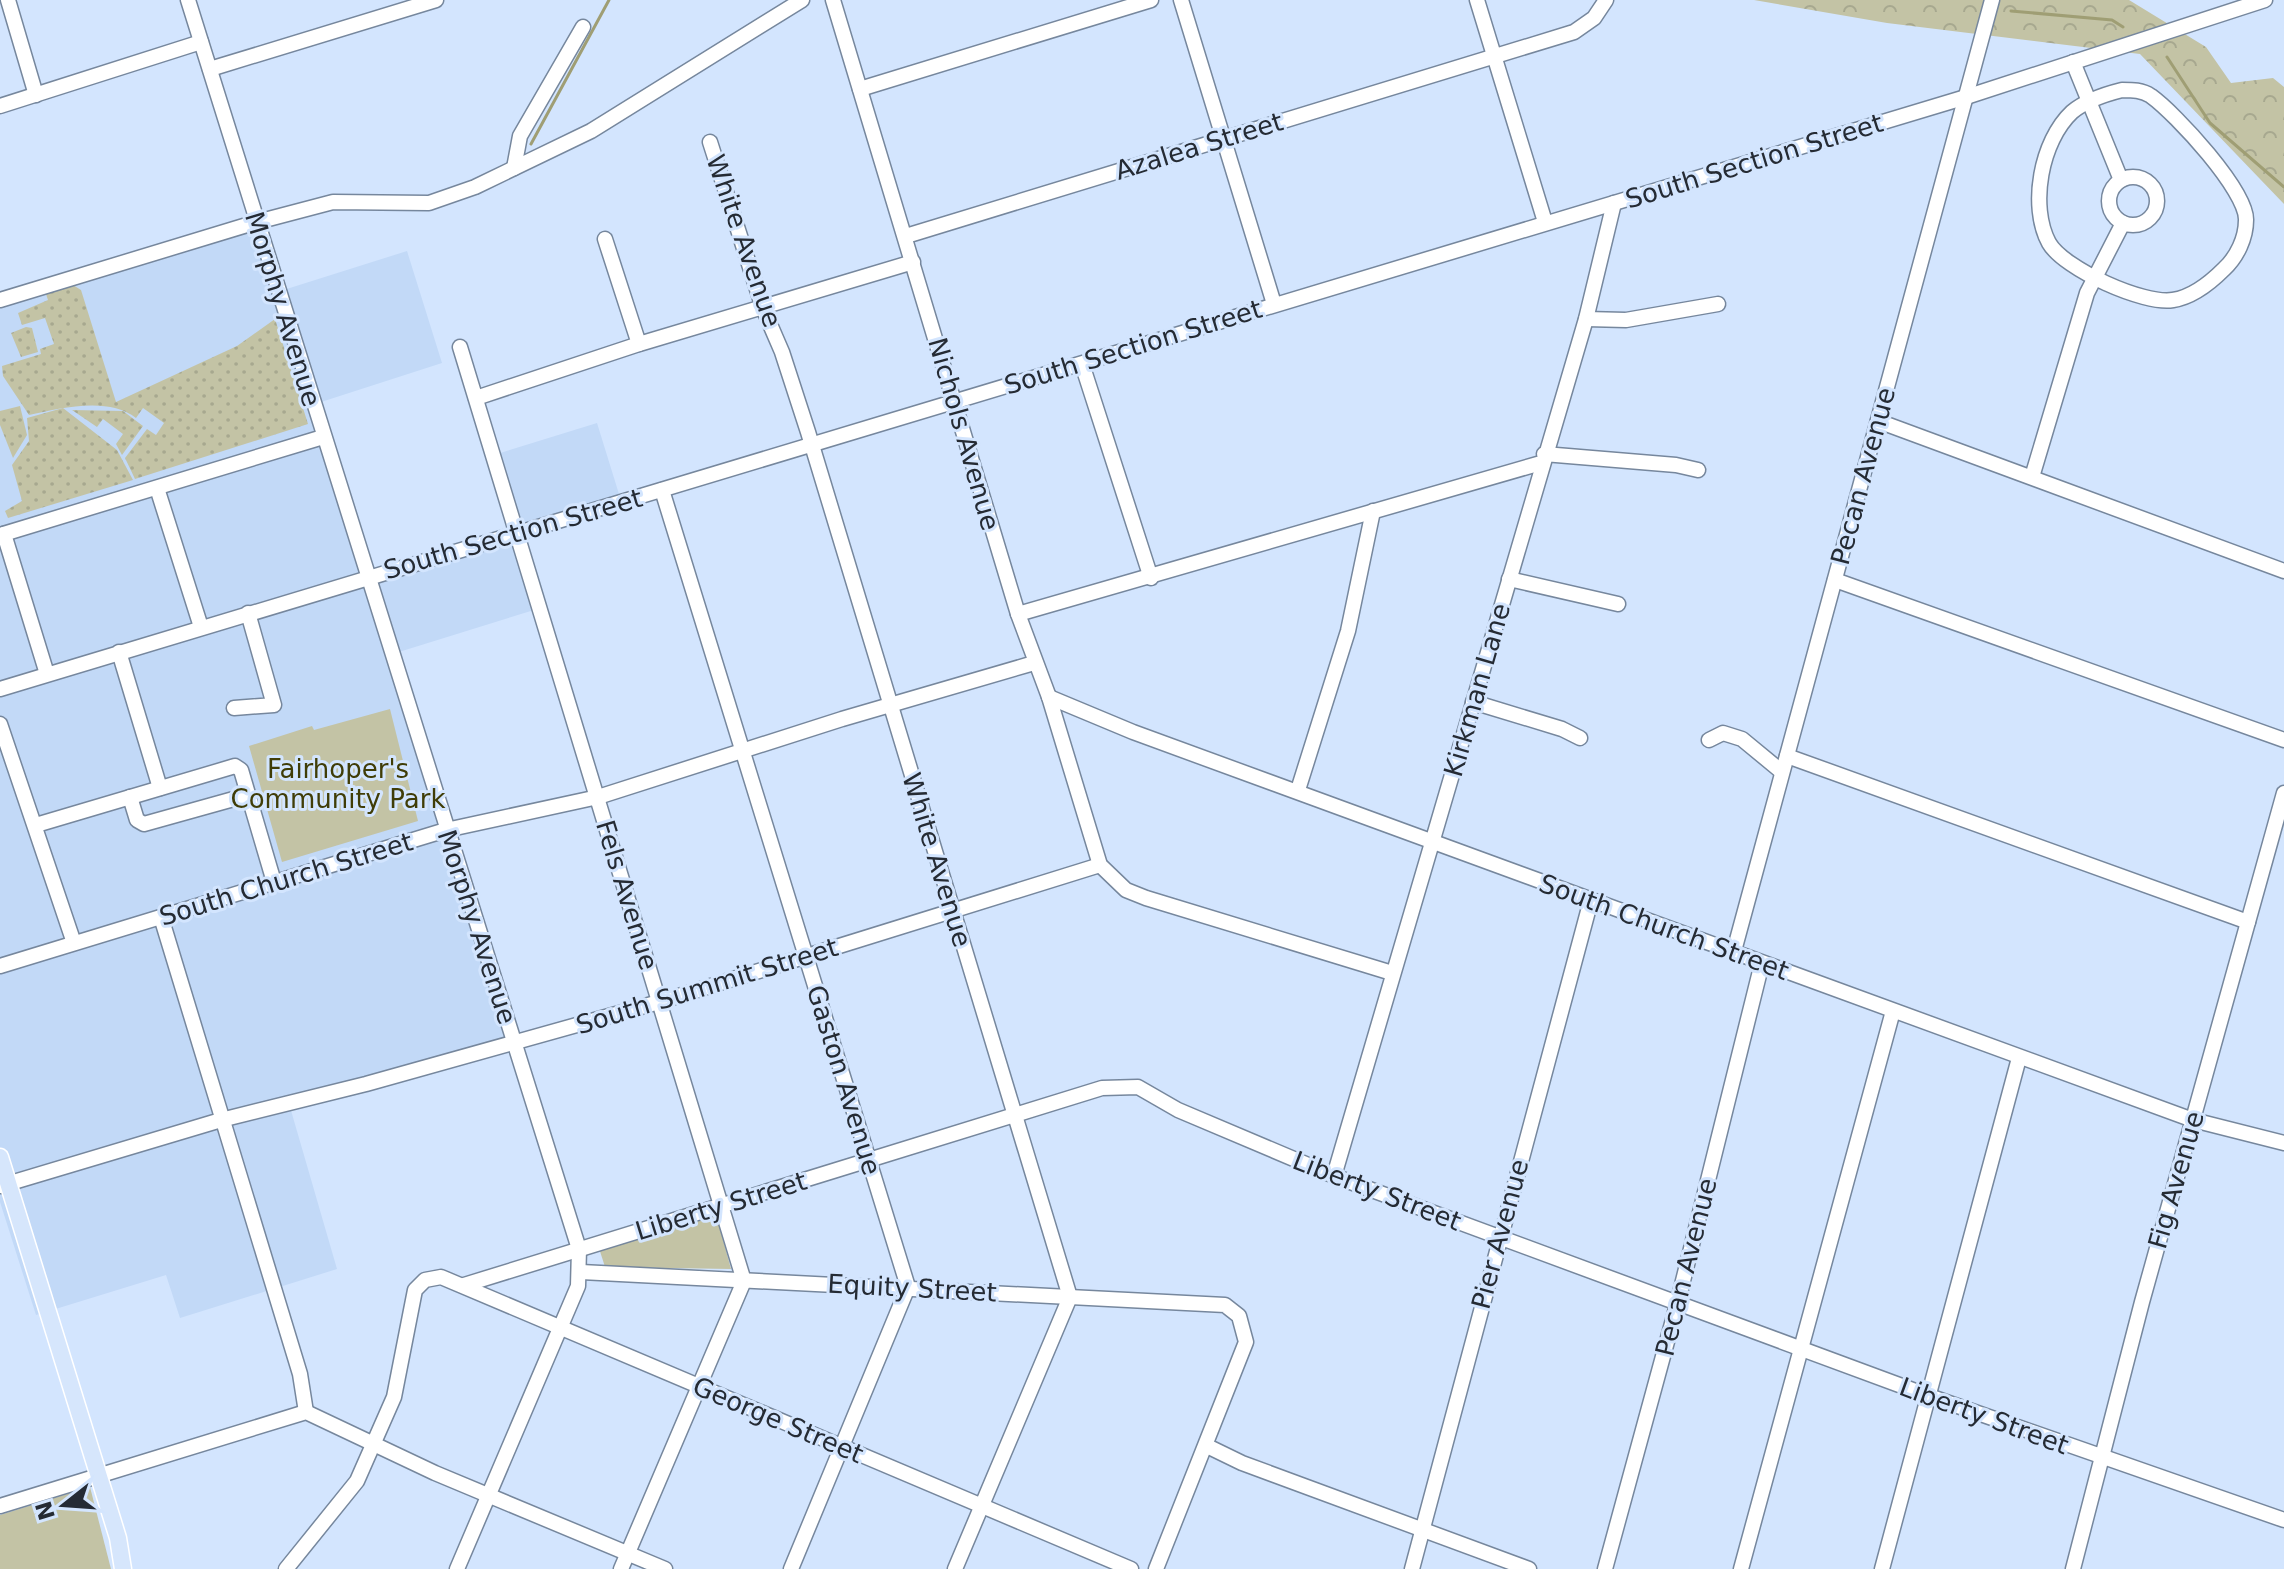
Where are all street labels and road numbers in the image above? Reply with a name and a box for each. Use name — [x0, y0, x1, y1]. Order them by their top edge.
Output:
street label: Azalea Street — [1112, 106, 1286, 186]
street label: South Section Street — [1622, 108, 1886, 214]
street label: White Avenue — [700, 151, 788, 331]
street label: Morphy Avenue — [239, 208, 327, 410]
street label: South Section Street — [1001, 294, 1265, 400]
street label: Nichols Avenue — [922, 334, 1006, 534]
street label: Pecan Avenue — [1825, 384, 1901, 568]
street label: South Section Street — [380, 483, 646, 585]
street label: Kirkman Lane — [1438, 600, 1516, 780]
street label: White Avenue — [896, 769, 978, 951]
street label: Fels Avenue — [590, 816, 664, 974]
street label: South Church Street — [156, 826, 416, 932]
street label: Morphy Avenue — [431, 826, 523, 1028]
street label: South Church Street — [1535, 868, 1793, 986]
street label: South Summit Street — [572, 932, 842, 1040]
street label: Gaston Avenue — [801, 981, 887, 1179]
street label: Fig Avenue — [2142, 1108, 2210, 1252]
street label: Liberty Street — [1289, 1145, 1465, 1237]
street label: Pier Avenue — [1466, 1156, 1534, 1312]
street label: Liberty Street — [632, 1166, 810, 1246]
street label: Pecan Avenue — [1649, 1175, 1723, 1359]
street label: Equity Street — [827, 1269, 997, 1307]
street label: George Street — [688, 1371, 868, 1469]
street label: Liberty Street — [1895, 1372, 2073, 1460]

